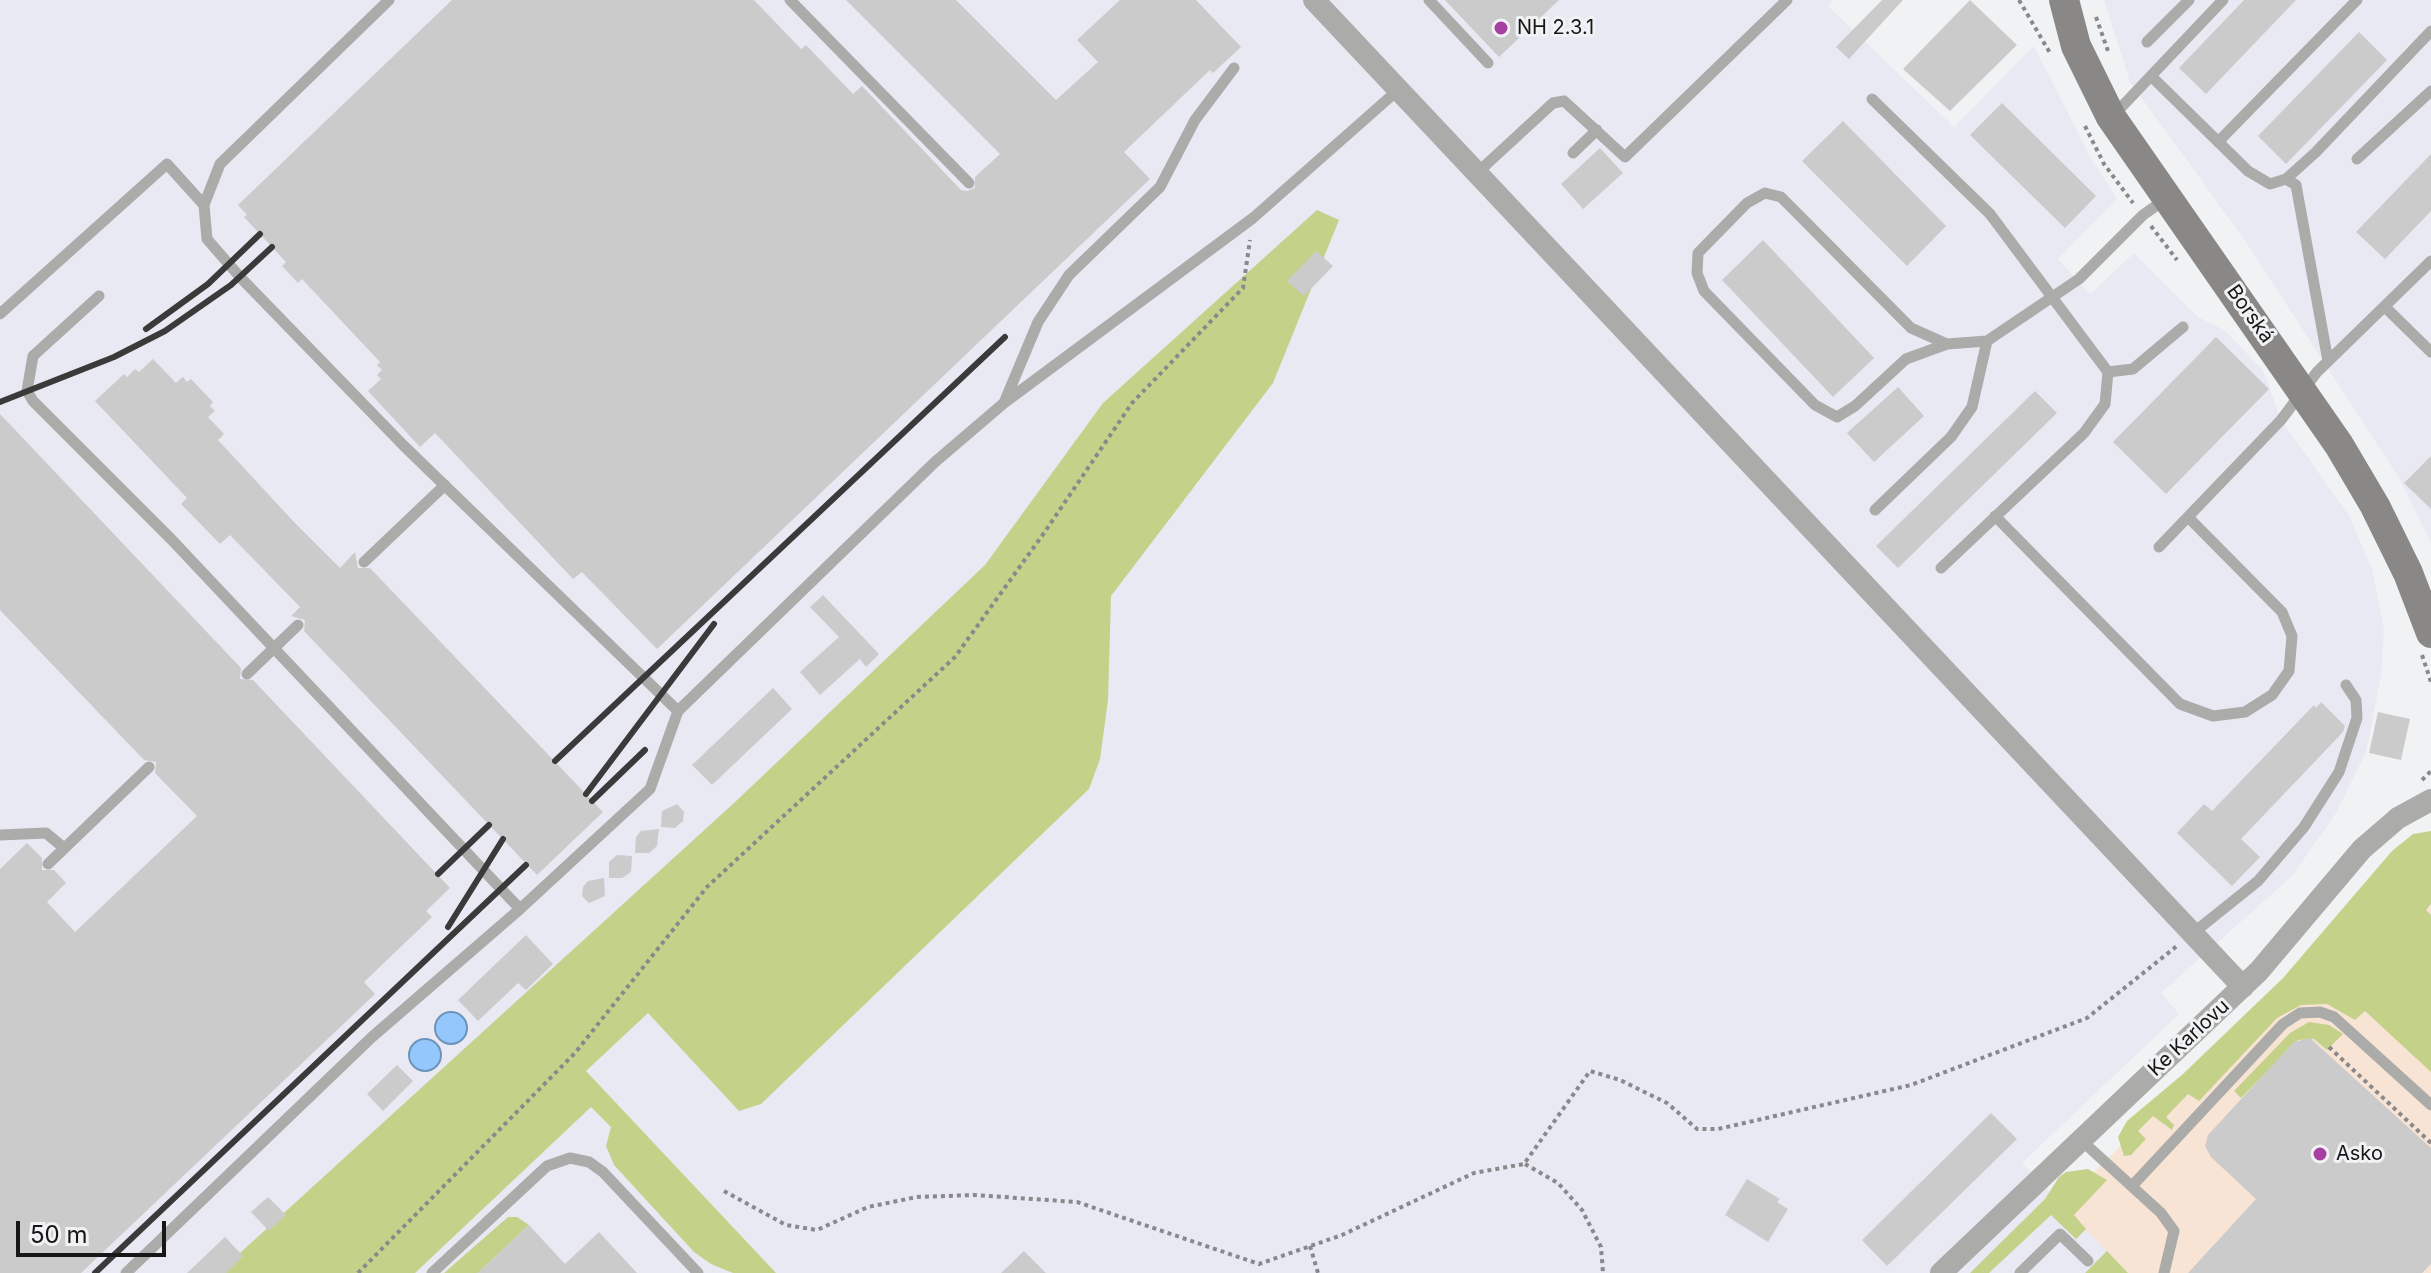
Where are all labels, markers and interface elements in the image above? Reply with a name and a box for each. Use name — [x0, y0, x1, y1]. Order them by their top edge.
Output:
place label: NH 2.3.1 — [1517, 16, 1594, 40]
marker: NH 2.3.1 — [1492, 19, 1510, 37]
street label: Borská — [2221, 280, 2279, 348]
street label: Ke Karlovu — [2144, 994, 2234, 1082]
place label: Asko — [2336, 1142, 2383, 1166]
marker: Asko — [2311, 1145, 2329, 1163]
scale bar — [20, 1205, 170, 1255]
text: 50 m — [30, 1220, 88, 1249]

